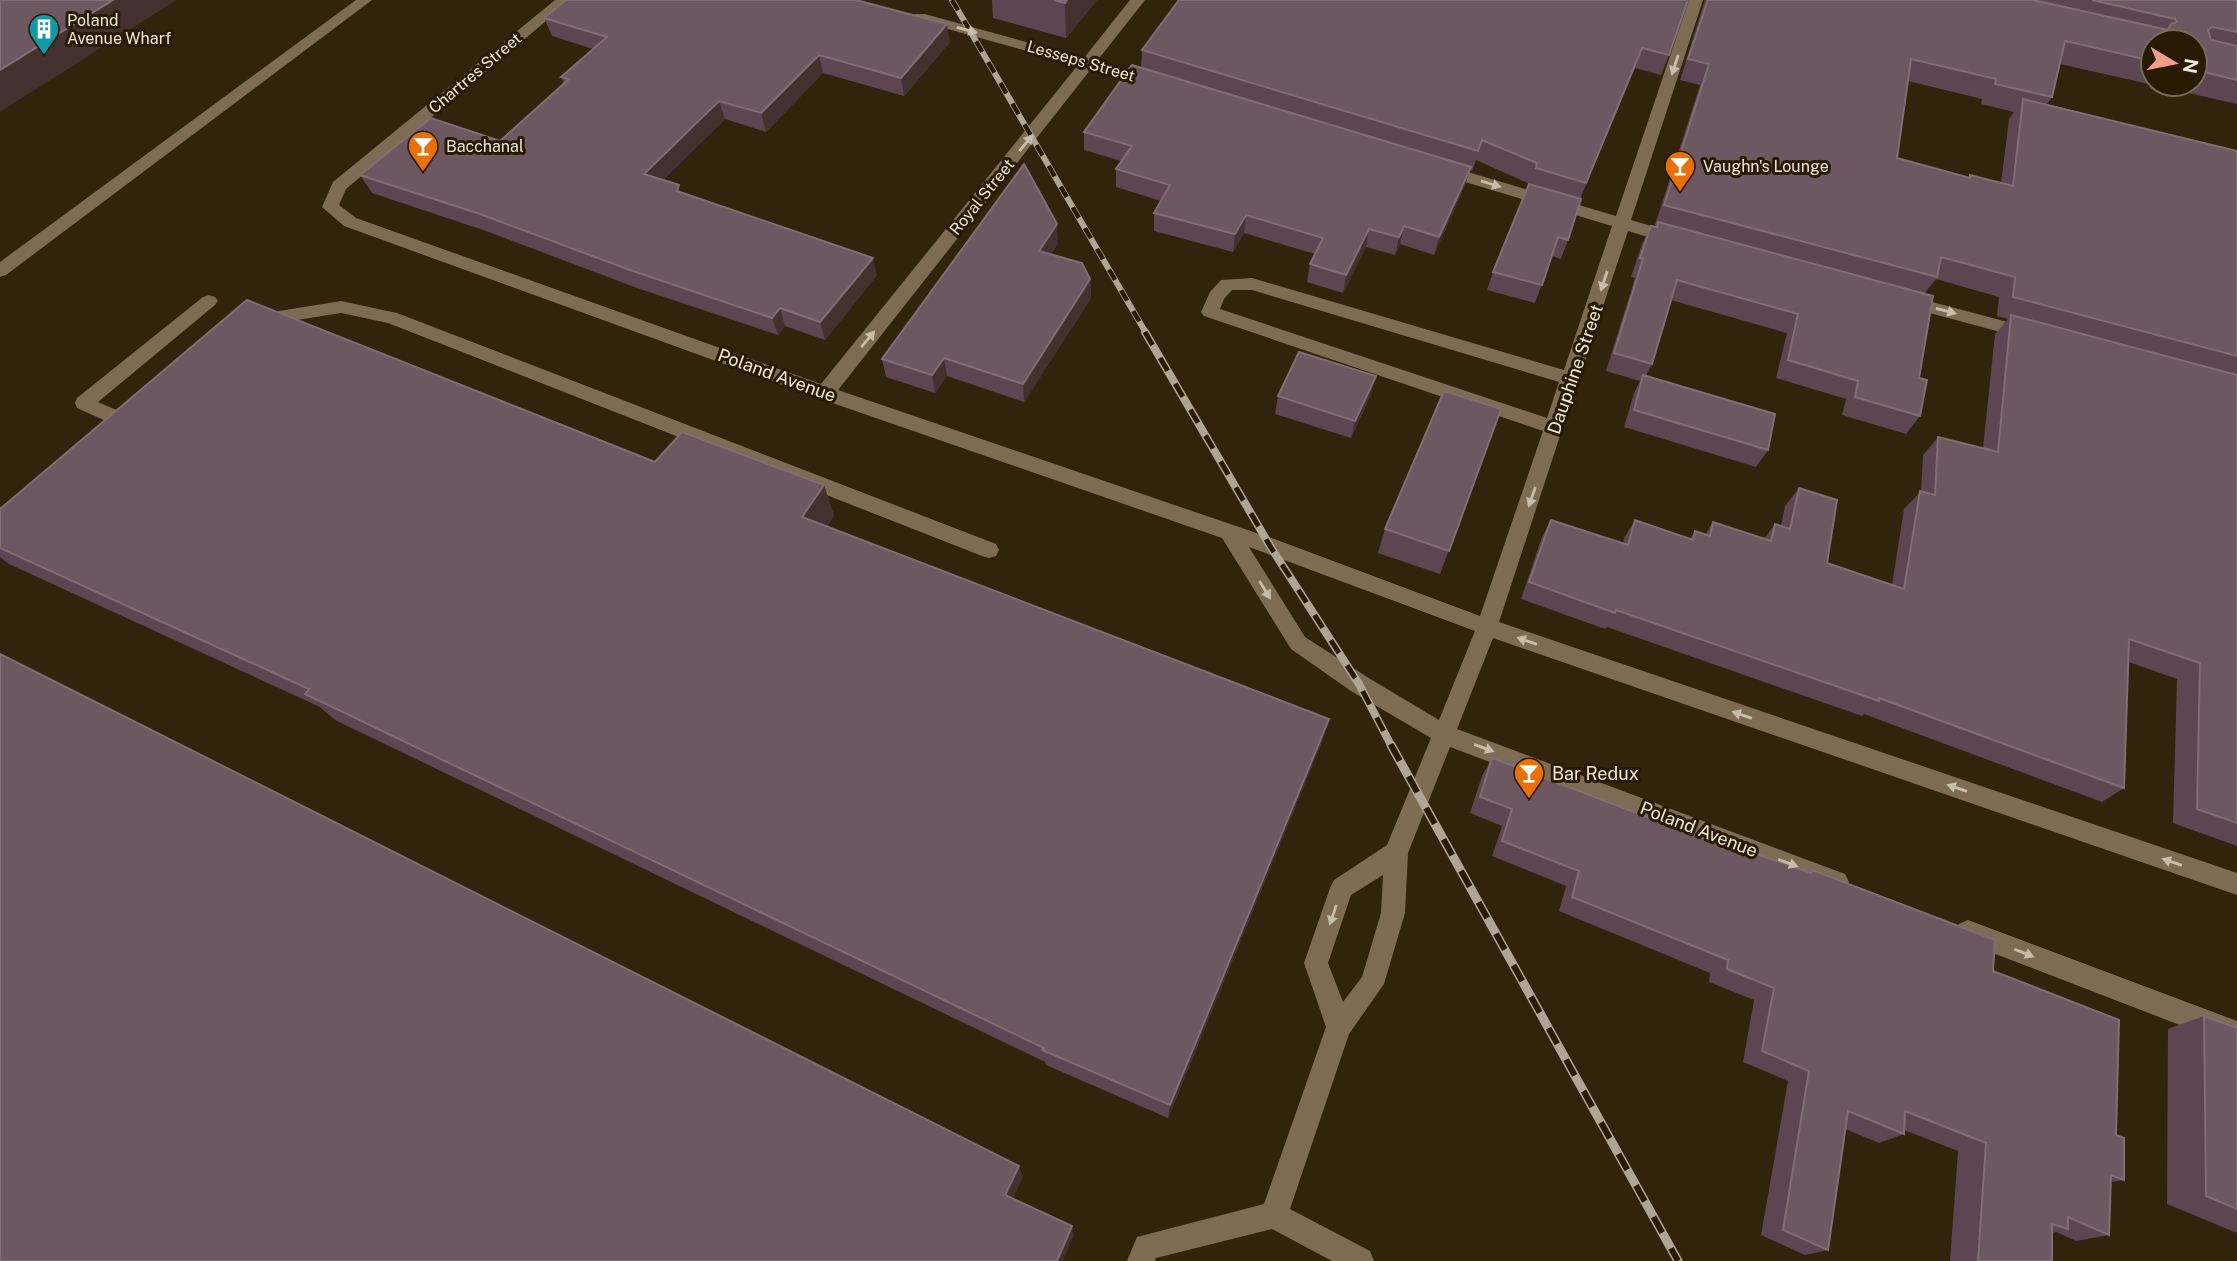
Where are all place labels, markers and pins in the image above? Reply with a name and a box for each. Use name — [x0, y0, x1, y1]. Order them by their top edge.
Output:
place label: Poland Avenue Wharf — [67, 11, 171, 48]
building icon: Poland Avenue Wharf — [27, 12, 61, 56]
bar icon: Bacchanal — [406, 129, 440, 173]
place label: Bacchanal — [446, 137, 524, 156]
bar icon: Vaughn's Lounge — [1663, 149, 1697, 193]
place label: Vaughn's Lounge — [1703, 157, 1829, 176]
bar icon: Bar Redux — [1512, 756, 1546, 800]
place label: Bar Redux — [1552, 763, 1639, 784]

